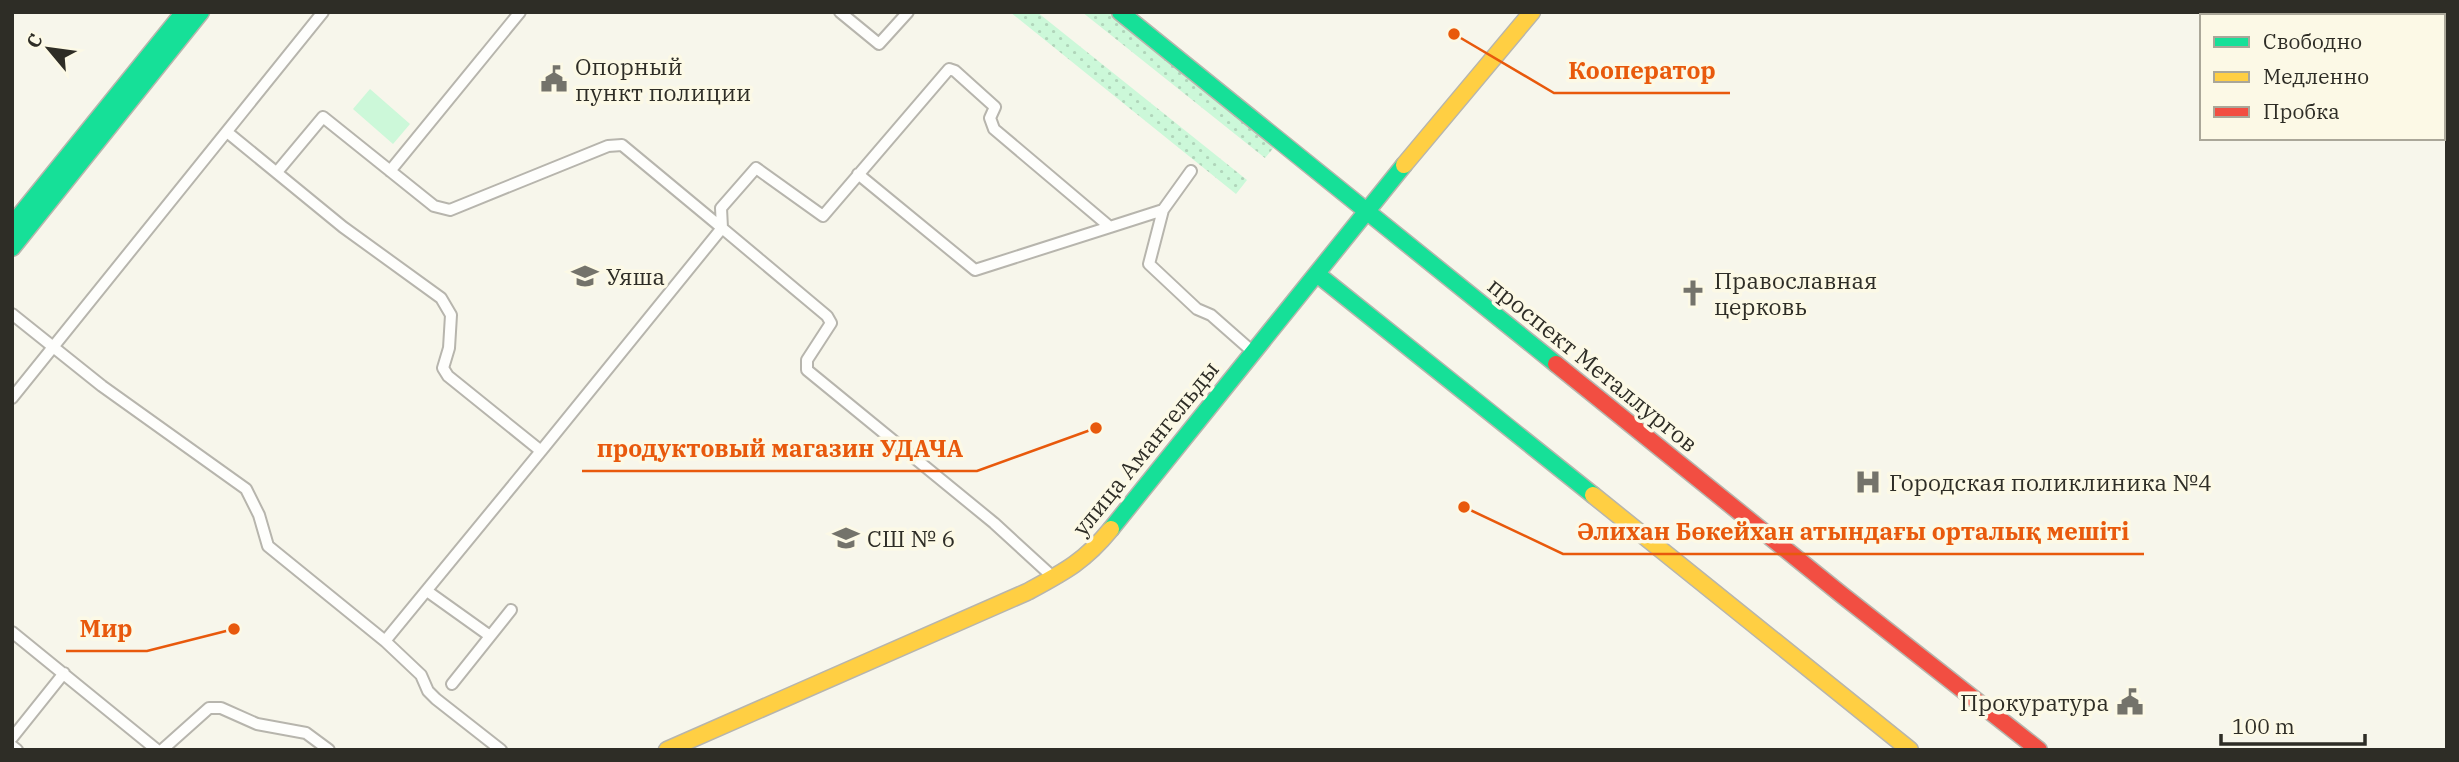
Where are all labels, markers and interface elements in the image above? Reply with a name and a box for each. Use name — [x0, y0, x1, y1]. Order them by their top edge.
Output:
north arrow — [14, 14, 84, 84]
legend — [2200, 14, 2445, 140]
text: Свободно — [2263, 27, 2362, 55]
text: С — [21, 29, 48, 52]
callout: Кооператор — [1554, 48, 1730, 93]
place label: Опорный пункт полиции — [575, 51, 751, 107]
text: Кооператор — [1568, 54, 1716, 86]
text: Медленно — [2263, 62, 2369, 90]
public building icon: Опорный пункт полиции — [539, 64, 569, 94]
text: Пробка — [2263, 97, 2340, 125]
school or university icon: Уяша — [570, 261, 600, 291]
place label: Уяша — [606, 261, 665, 291]
place label: Православная церковь — [1714, 265, 1877, 321]
street label: проспект Металлургов — [1482, 270, 1704, 458]
church icon: Православная церковь — [1678, 278, 1708, 308]
street label: улица Амангельды — [1065, 354, 1225, 542]
callout: продуктовый магазин УДАЧА — [582, 426, 977, 471]
text: продуктовый магазин УДАЧА — [597, 432, 964, 464]
hospital icon: Городская поликлиника №4 — [1853, 467, 1883, 497]
place label: Городская поликлиника №4 — [1889, 467, 2212, 497]
callout: Әлихан Бөкейхан атындағы орталық мешіті — [1563, 509, 2144, 554]
text: Әлихан Бөкейхан атындағы орталық мешіті — [1577, 515, 2129, 547]
school or university icon: СШ № 6 — [831, 523, 861, 553]
place label: СШ № 6 — [867, 523, 955, 553]
callout: Мир — [66, 606, 147, 651]
text: Мир — [79, 612, 133, 644]
place label: Прокуратура — [1960, 687, 2109, 717]
public building icon: Прокуратура — [2115, 687, 2145, 717]
scale bar — [2221, 702, 2364, 746]
text: 100 m — [2232, 712, 2295, 740]

